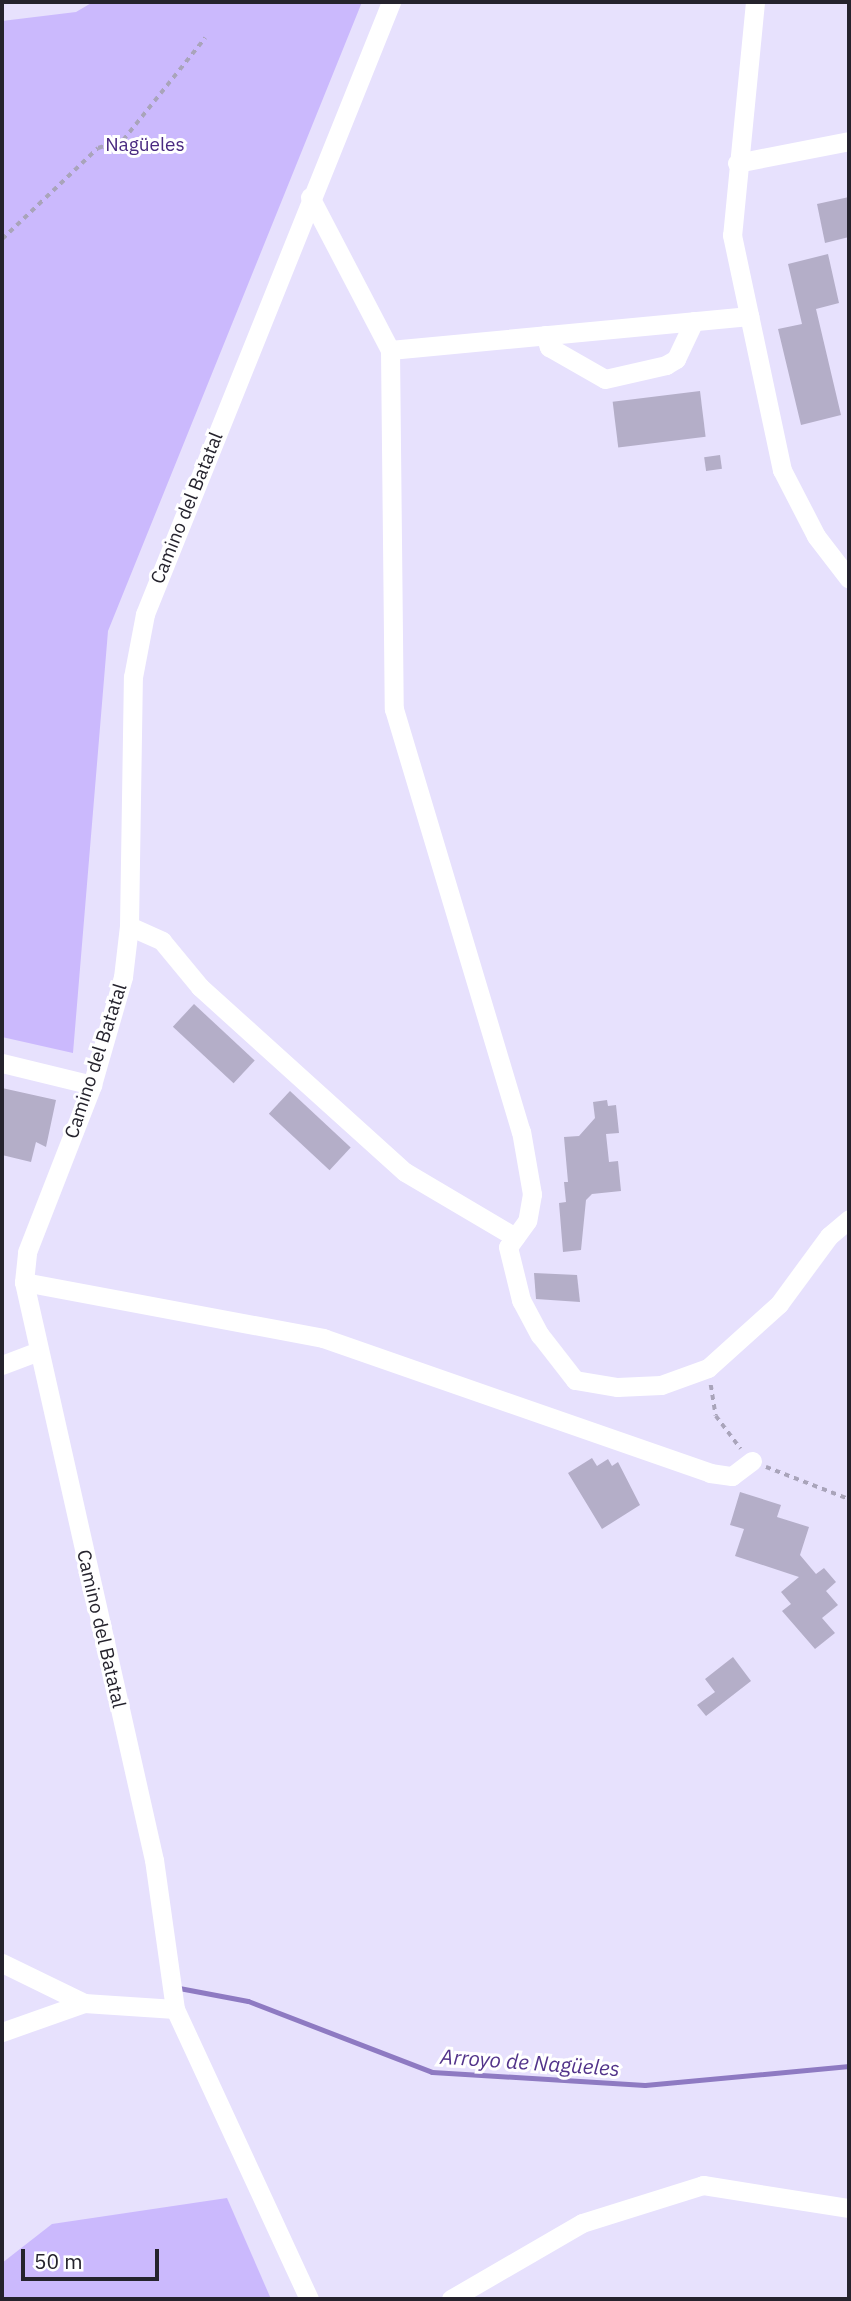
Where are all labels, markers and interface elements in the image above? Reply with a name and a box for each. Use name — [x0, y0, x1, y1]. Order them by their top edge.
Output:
park label: Nagüeles — [105, 134, 185, 156]
street label: Camino del Batatal — [146, 429, 228, 587]
street label: Camino del Batatal — [60, 981, 132, 1141]
street label: Camino del Batatal — [72, 1548, 130, 1710]
water label: Arroyo de Nagüeles — [440, 2043, 620, 2081]
scale bar — [24, 2234, 163, 2278]
text: 50 m — [34, 2247, 83, 2275]

